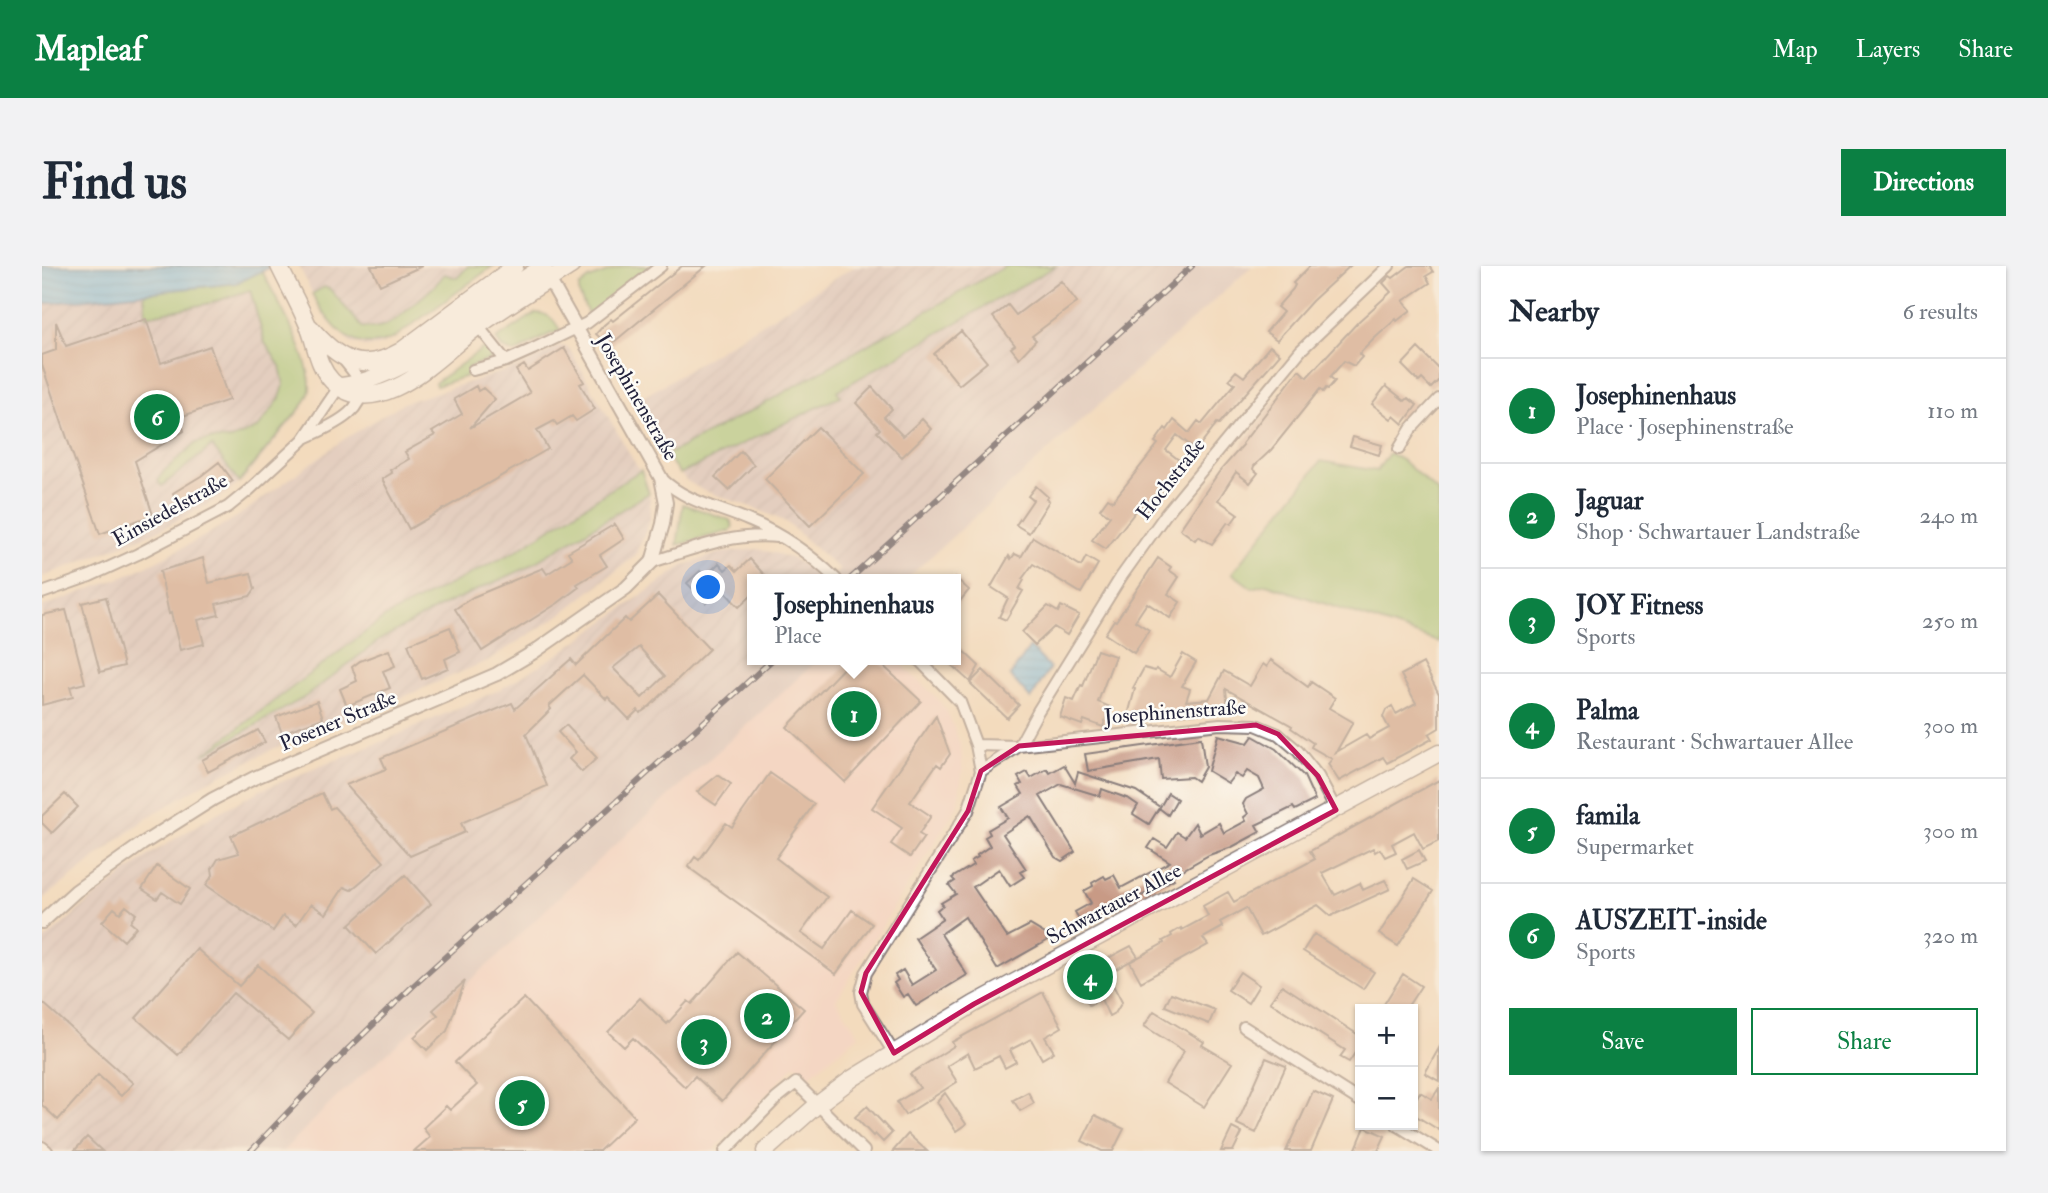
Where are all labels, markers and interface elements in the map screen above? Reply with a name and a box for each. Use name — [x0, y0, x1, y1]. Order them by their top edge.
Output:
text: Mapleaf — [35, 29, 143, 70]
text: Map — [1773, 34, 1818, 65]
text: Layers — [1856, 34, 1920, 65]
text: Share — [1958, 34, 2013, 65]
button: Directions — [1841, 149, 2006, 216]
text: Find us — [42, 152, 187, 213]
text: Nearby — [1509, 293, 1599, 330]
text: 6 results — [1903, 297, 1978, 326]
street label: Josephinenstraße — [589, 328, 684, 466]
text: Josephinenhaus — [1576, 380, 1736, 412]
pin: 6 — [134, 391, 180, 443]
text: 1 — [1528, 396, 1536, 425]
text: 110 m — [1927, 396, 1978, 425]
text: Place · Josephinenstraße — [1576, 412, 1794, 441]
street label: Hochstraße — [1130, 432, 1212, 526]
street label: Einsiedelstraße — [107, 467, 233, 553]
text: Jaguar — [1576, 485, 1644, 517]
text: 2 — [1526, 501, 1538, 530]
text: 240 m — [1919, 501, 1978, 530]
text: Shop · Schwartauer Landstraße — [1576, 517, 1860, 546]
your location — [691, 570, 725, 604]
popup — [747, 574, 961, 665]
text: Josephinenhaus — [774, 589, 934, 621]
text: JOY Fitness — [1576, 590, 1703, 622]
text: 3 — [1528, 606, 1536, 635]
text: 250 m — [1922, 606, 1978, 635]
text: Place — [774, 621, 822, 650]
text: Sports — [1576, 622, 1635, 651]
street label: Posener Straße — [275, 684, 401, 758]
pin: 1 — [831, 688, 877, 740]
street label: Josephinenstraße — [1102, 694, 1247, 730]
text: Palma — [1576, 695, 1639, 727]
text: 4 — [1526, 711, 1538, 740]
text: 300 m — [1923, 711, 1978, 740]
text: Restaurant · Schwartauer Allee — [1576, 727, 1853, 756]
text: famila — [1576, 800, 1640, 832]
text: 5 — [1527, 816, 1537, 845]
text: 300 m — [1923, 816, 1978, 845]
text: Supermarket — [1576, 832, 1694, 861]
street label: Schwartauer Allee — [1042, 857, 1186, 951]
text: AUSZEIT-inside — [1576, 905, 1767, 937]
text: 6 — [1526, 921, 1538, 950]
text: 320 m — [1923, 921, 1978, 950]
text: Sports — [1576, 937, 1635, 966]
pin: 4 — [1067, 951, 1113, 1003]
pin: 2 — [744, 990, 790, 1042]
map controls — [1355, 1004, 1418, 1130]
button: + — [1355, 1004, 1418, 1067]
button: Save — [1509, 1008, 1737, 1075]
button: Share — [1751, 1008, 1978, 1075]
pin: 3 — [681, 1016, 727, 1068]
button: − — [1355, 1067, 1418, 1130]
pin: 5 — [499, 1077, 545, 1129]

